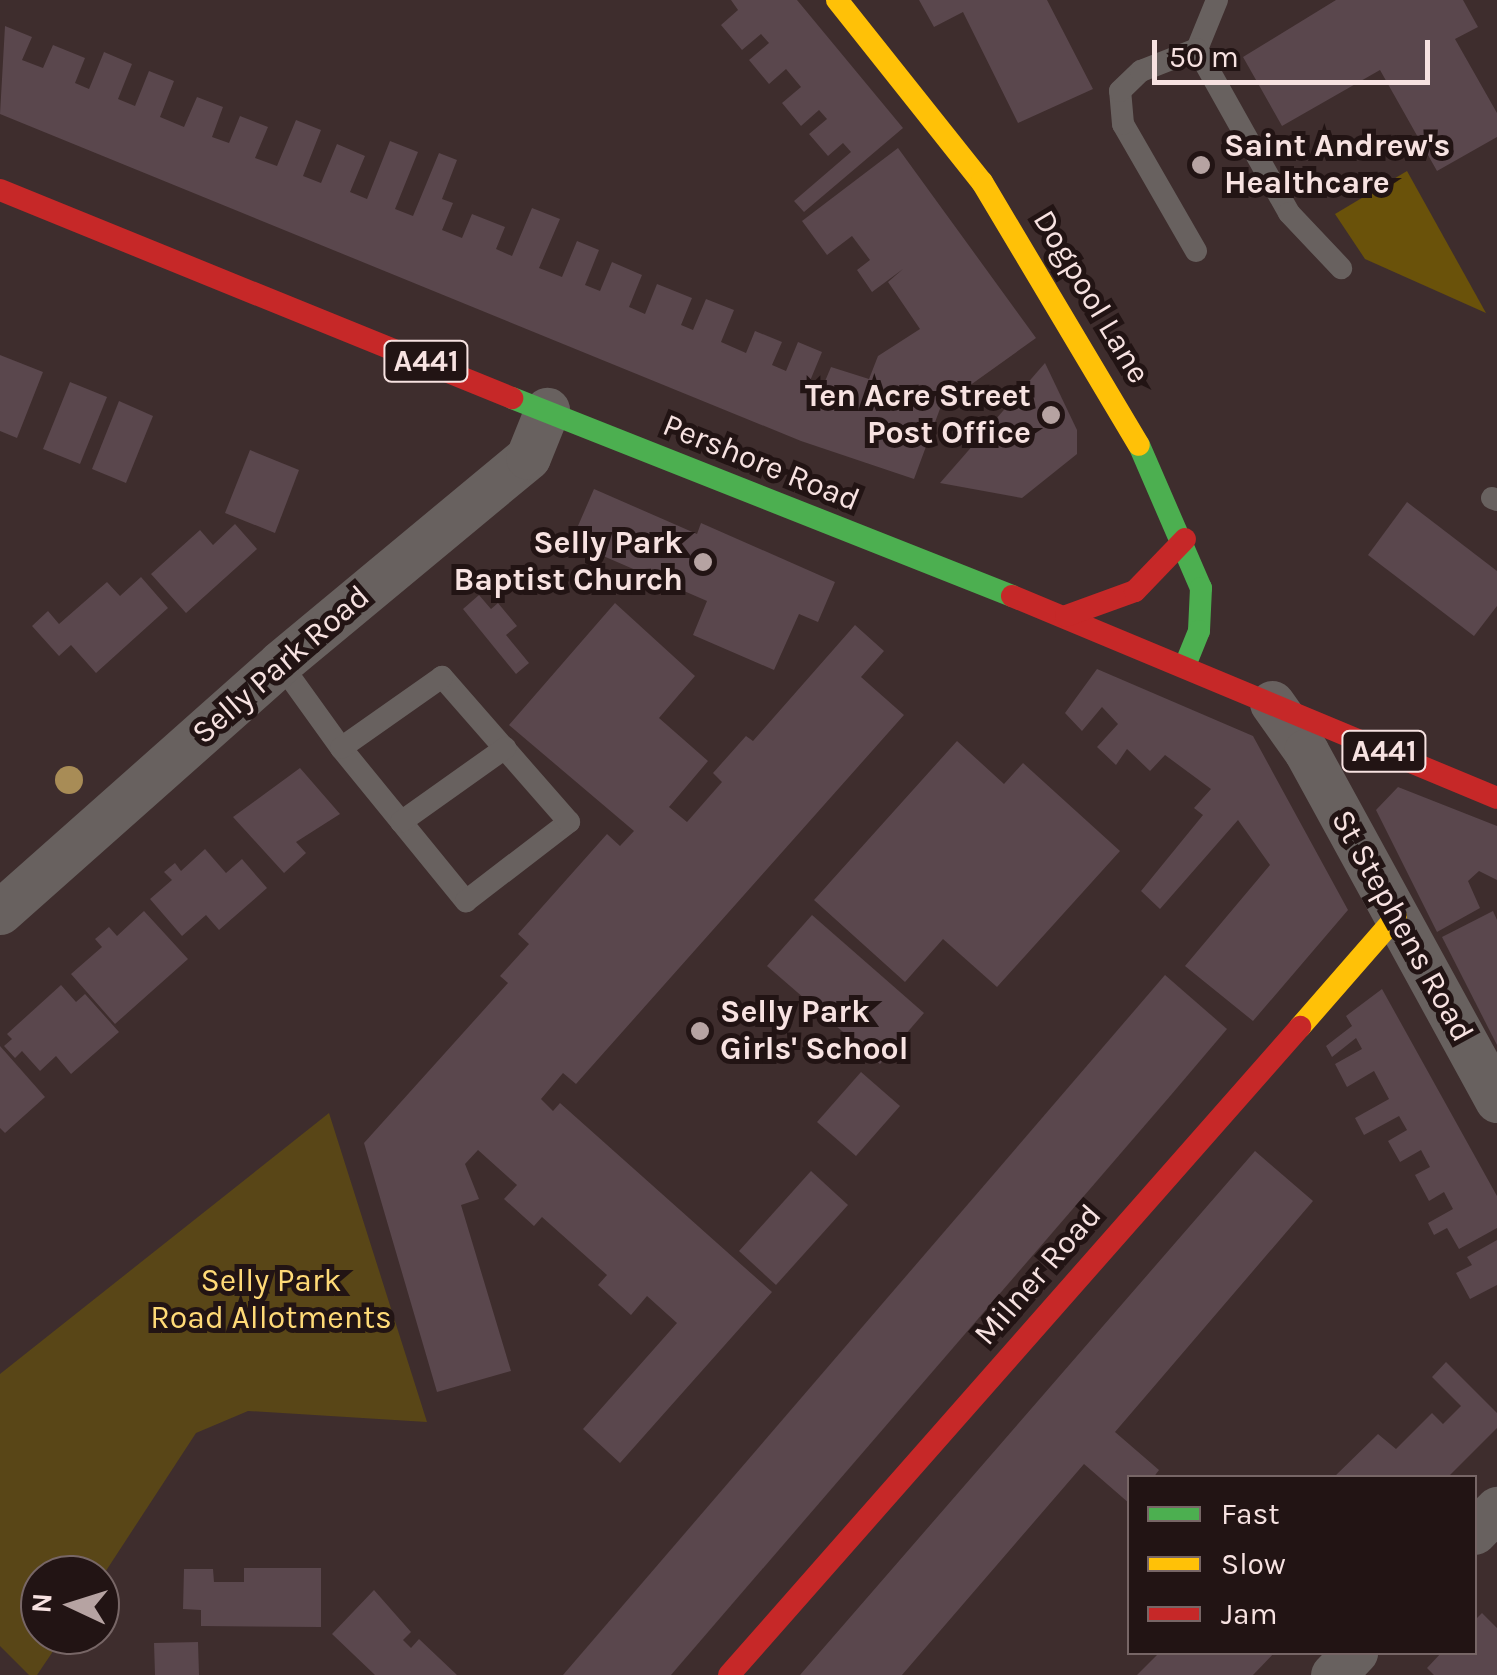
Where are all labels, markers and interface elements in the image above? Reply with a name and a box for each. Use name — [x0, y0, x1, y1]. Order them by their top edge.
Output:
scale bar — [1157, 20, 1434, 82]
text: 50 m — [1169, 39, 1239, 75]
place label: Saint Andrew's Healthcare — [1224, 128, 1450, 203]
marker: Saint Andrew's Healthcare — [1188, 152, 1214, 178]
street label: Dogpool Lane — [1024, 203, 1158, 391]
road number: A441 — [381, 336, 471, 386]
place label: Ten Acre Street Post Office — [805, 378, 1031, 453]
marker: Ten Acre Street Post Office — [1040, 404, 1062, 426]
street label: Pershore Road — [657, 406, 865, 520]
place label: Selly Park Baptist Church — [454, 525, 683, 600]
marker: Selly Park Baptist Church — [692, 551, 714, 573]
street label: Selly Park Road — [184, 578, 378, 752]
road number: A441 — [1339, 726, 1429, 776]
street label: St Stephens Road — [1323, 804, 1481, 1048]
place label: Selly Park Girls' School — [720, 994, 908, 1069]
marker: Selly Park Girls' School — [689, 1020, 711, 1042]
street label: Milner Road — [966, 1197, 1110, 1353]
park label: Selly Park Road Allotments — [150, 1263, 392, 1338]
legend — [1127, 1475, 1477, 1655]
text: Fast — [1221, 1496, 1280, 1532]
text: Slow — [1221, 1546, 1286, 1582]
north arrow — [20, 1555, 120, 1655]
text: N — [24, 1592, 59, 1614]
text: Jam — [1221, 1596, 1278, 1632]

